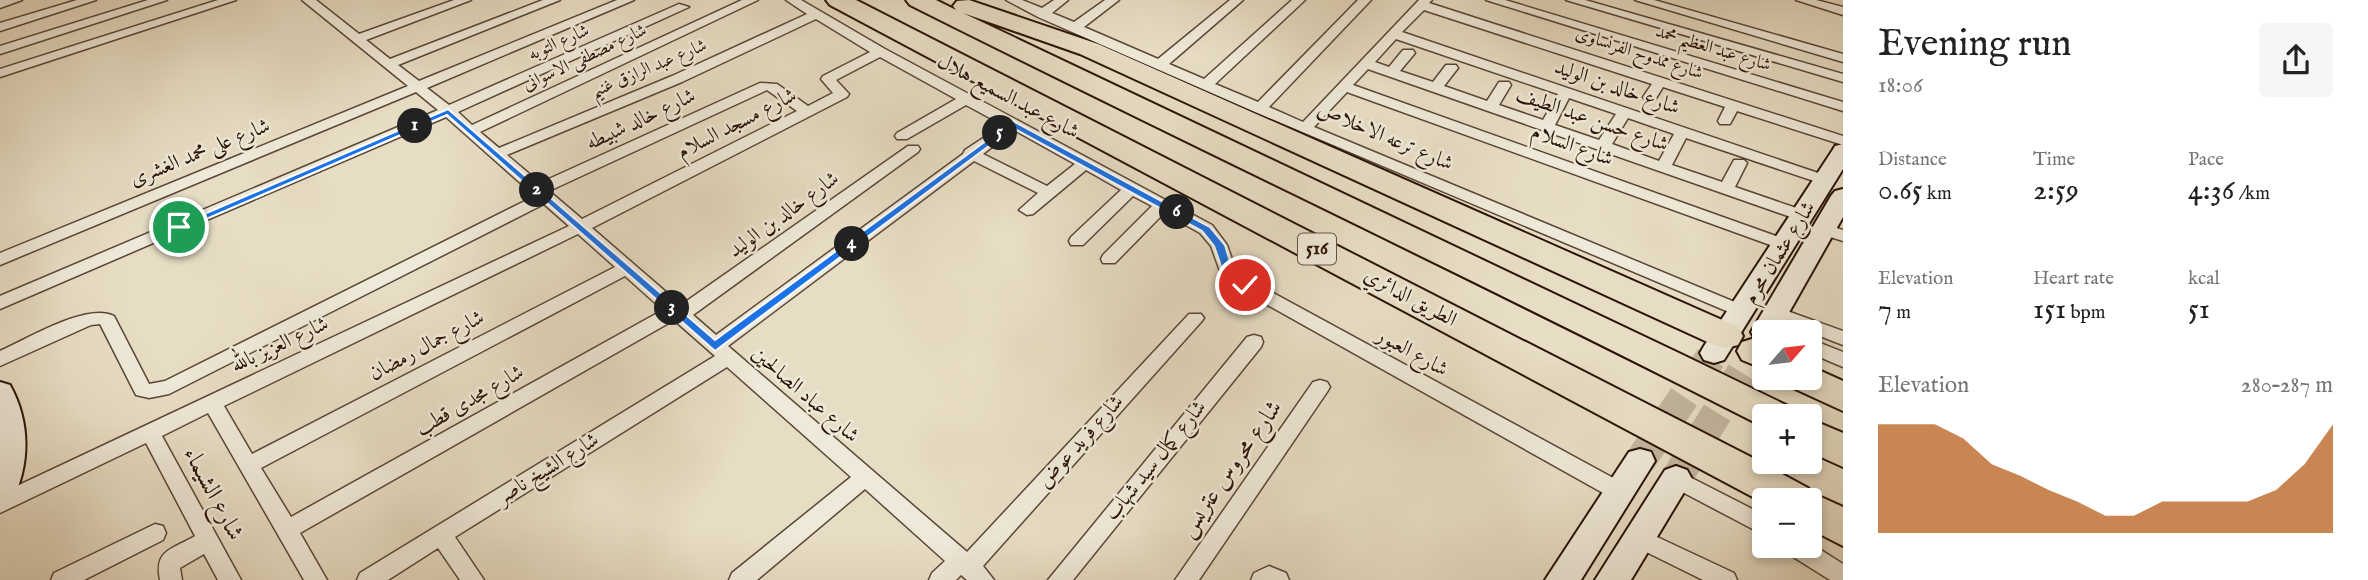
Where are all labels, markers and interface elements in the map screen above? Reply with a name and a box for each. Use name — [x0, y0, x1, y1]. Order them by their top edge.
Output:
street label: شارع مصطفى الاسوانى — [519, 19, 652, 99]
street label: شارع التوبه — [525, 19, 594, 68]
street label: شارع عبد العظيم محمد — [1651, 20, 1774, 82]
text: Evening run — [1878, 21, 2072, 69]
street label: شارع ممدوح الفرنساوى — [1571, 23, 1706, 88]
button: share — [2259, 23, 2333, 97]
street label: شارع عبد الرازق غنيم — [587, 34, 713, 108]
street label: شارع عبد السميع هلال — [930, 48, 1084, 149]
street label: شارع خالد بن الوليد — [1550, 54, 1683, 125]
text: 18:06 — [1878, 71, 1923, 100]
street label: شارع حسن عبد الطيف — [1511, 81, 1672, 162]
street label: شارع مسجد السلام — [673, 82, 803, 168]
street label: شارع خالد شبيطه — [582, 83, 701, 160]
street label: شارع ترعه الاخلاص — [1312, 96, 1457, 181]
pin: 1 — [398, 108, 432, 144]
street label: شارع على محمد الغشرى — [126, 113, 275, 196]
text: 1 — [411, 113, 418, 137]
pin: 5 — [982, 116, 1018, 150]
street label: شارع السلام — [1526, 119, 1617, 176]
text: 5 — [996, 120, 1003, 144]
text: Distance — [1878, 148, 1947, 172]
text: Time — [2033, 148, 2075, 172]
text: Pace — [2188, 148, 2224, 172]
street label: شارع خالد بن الوليد — [723, 166, 847, 267]
pin: 2 — [520, 172, 554, 208]
text: 0.65 — [1878, 172, 1923, 210]
text: 2:59 — [2033, 172, 2079, 210]
text: 4:36 — [2188, 172, 2234, 210]
text: 2 — [532, 177, 541, 201]
text: km — [1923, 182, 1952, 206]
text: /km — [2234, 182, 2270, 206]
pin: 6 — [1160, 194, 1194, 230]
street label: شارع عثمان محرم — [1738, 196, 1825, 311]
pin — [149, 197, 209, 257]
text: 6 — [1172, 199, 1181, 223]
icon: arrive — [160, 208, 198, 246]
pin: 4 — [834, 226, 870, 262]
text: 4 — [847, 231, 856, 255]
road number: 516 — [1298, 233, 1336, 264]
pin — [1215, 255, 1275, 315]
street label: الطريق الدائري — [1358, 262, 1461, 335]
icon: check — [1226, 266, 1264, 304]
text: Elevation — [1878, 267, 1953, 291]
text: Heart rate — [2033, 267, 2114, 291]
text: kcal — [2188, 267, 2220, 291]
pin: 3 — [654, 290, 690, 326]
text: 7 — [1878, 291, 1892, 329]
text: 151 — [2033, 291, 2066, 329]
text: 51 — [2188, 291, 2210, 329]
text: 3 — [668, 295, 675, 319]
text: m — [1892, 301, 1911, 325]
text: bpm — [2066, 301, 2105, 325]
street label: شارع جمال رمضان — [365, 304, 491, 390]
street label: شارع العزيز بالله — [225, 306, 334, 382]
north arrow — [1752, 320, 1822, 390]
map controls — [1752, 320, 1822, 558]
street label: شارع العبور — [1368, 321, 1453, 386]
street label: شارع عباد الصالحين — [743, 341, 865, 452]
street label: شارع مجدى قطب — [411, 359, 530, 445]
text: Elevation — [1878, 371, 1969, 400]
text: 280–287 m — [2241, 371, 2333, 400]
street label: شارع فريد عوض — [1032, 389, 1132, 497]
street label: شارع محروس عتريس — [1172, 394, 1292, 546]
street label: شارع كمال سيد شهاب — [1099, 395, 1215, 529]
button: + — [1752, 404, 1822, 474]
street label: شارع الشيخ ناصر — [490, 427, 606, 516]
street label: شارع الشيماء — [173, 442, 251, 548]
button: − — [1752, 488, 1822, 558]

